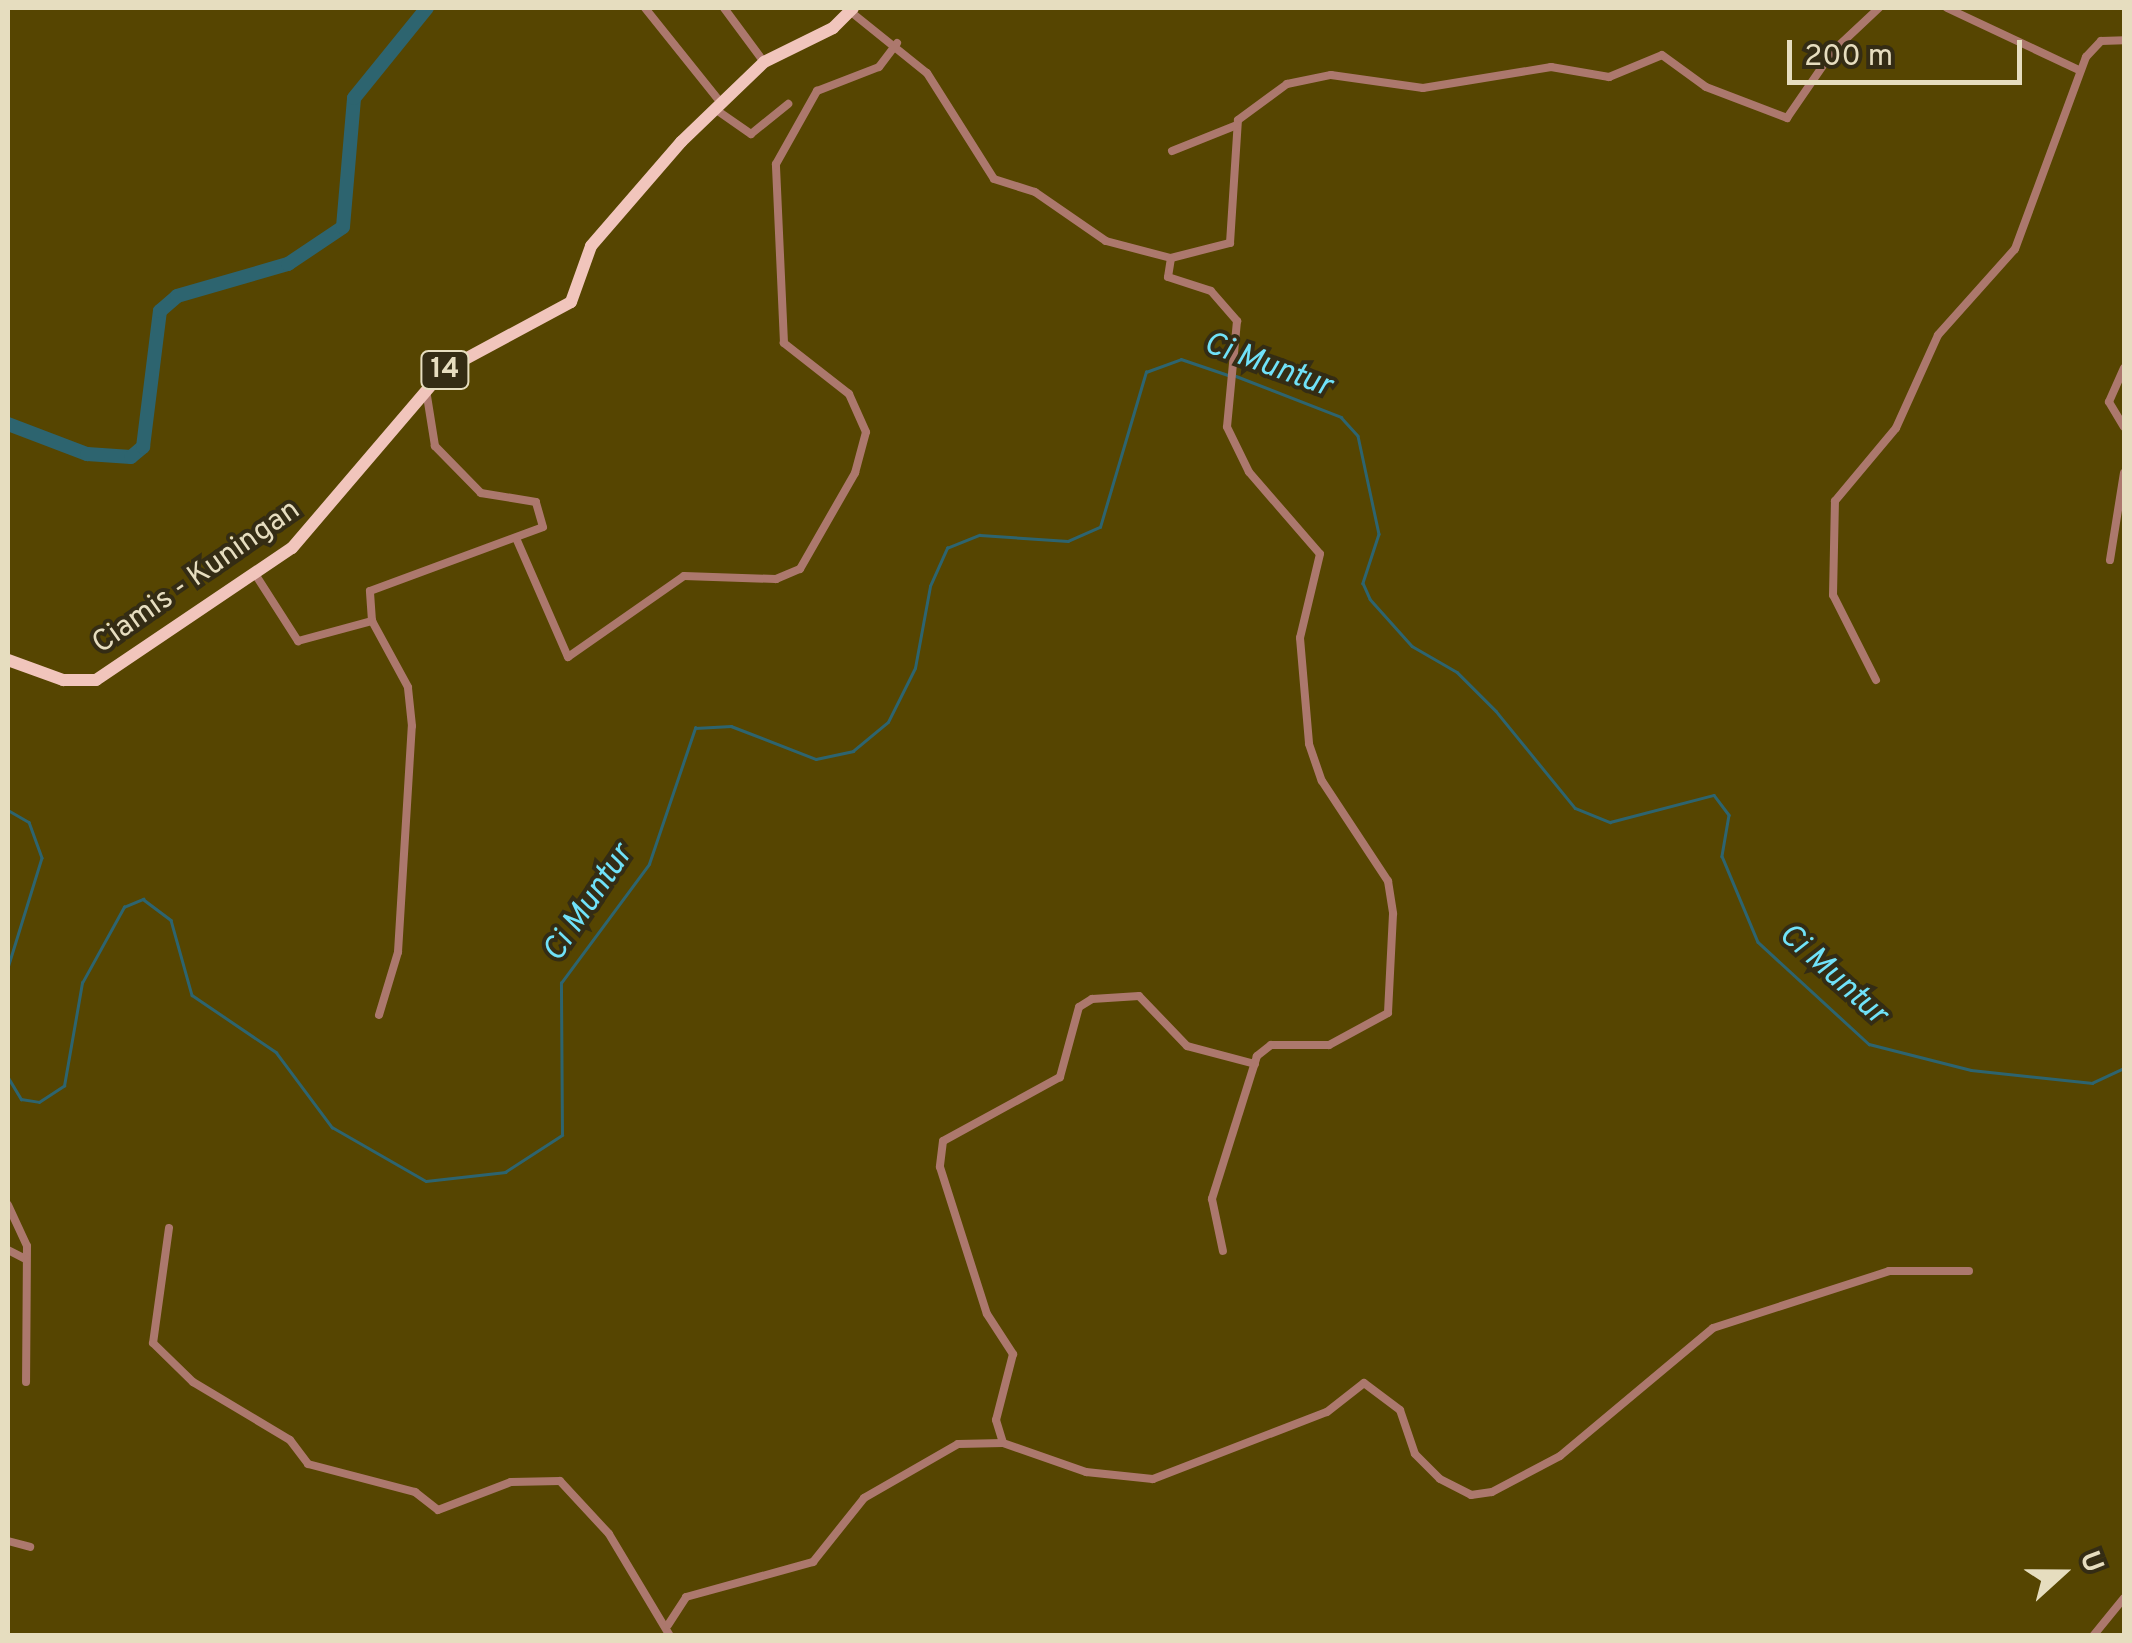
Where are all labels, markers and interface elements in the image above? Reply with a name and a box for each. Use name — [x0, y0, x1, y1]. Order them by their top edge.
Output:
scale bar — [1792, 20, 2027, 82]
text: 200 m — [1804, 39, 1893, 76]
water label: Ci Muntur — [1198, 325, 1336, 407]
road number: 14 — [420, 347, 470, 393]
street label: Ciamis - Kuningan — [86, 493, 308, 663]
water label: Ci Muntur — [536, 838, 642, 970]
water label: Ci Muntur — [1770, 916, 1894, 1034]
north arrow — [2012, 1523, 2112, 1623]
text: U — [2070, 1546, 2110, 1578]

